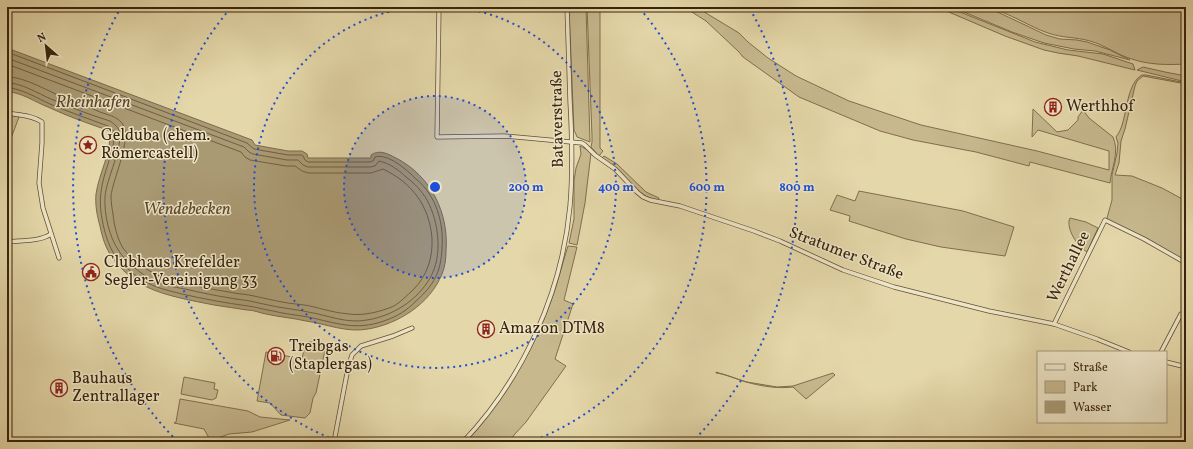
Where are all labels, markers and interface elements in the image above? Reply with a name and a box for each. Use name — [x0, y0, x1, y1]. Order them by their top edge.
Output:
north arrow — [26, 26, 66, 66]
text: N — [35, 30, 49, 47]
street label: Bataverstraße — [546, 70, 570, 168]
water label: Rheinhafen — [55, 91, 131, 114]
place label: Werthhof — [1066, 96, 1135, 118]
building icon: Werthhof — [1043, 97, 1063, 117]
place label: Gelduba (ehem. Römercastell) — [101, 125, 210, 165]
place icon: Gelduba (ehem. Römercastell) — [78, 135, 98, 155]
centre of rings — [428, 180, 442, 194]
text: 200 m — [508, 180, 544, 196]
text: 400 m — [598, 180, 634, 196]
text: 600 m — [689, 180, 725, 196]
text: 800 m — [779, 180, 815, 196]
water label: Wendebecken — [143, 198, 231, 221]
street label: Stratumer Straße — [785, 222, 907, 286]
street label: Werthallee — [1042, 228, 1096, 306]
place label: Clubhaus Krefelder Segler-Vereinigung 33 — [104, 252, 258, 292]
public building icon: Clubhaus Krefelder Segler-Vereinigung 33 — [81, 262, 101, 282]
place label: Amazon DTM8 — [499, 318, 605, 340]
building icon: Amazon DTM8 — [476, 319, 496, 339]
place label: Treibgas (Staplergas) — [289, 336, 372, 376]
fuel station icon: Treibgas (Staplergas) — [266, 346, 286, 366]
legend — [1037, 351, 1167, 423]
text: Straße — [1073, 360, 1108, 376]
place label: Bauhaus Zentrallager — [72, 368, 160, 408]
building icon: Bauhaus Zentrallager — [49, 378, 69, 398]
text: Park — [1073, 380, 1098, 396]
text: Wasser — [1073, 400, 1111, 416]

